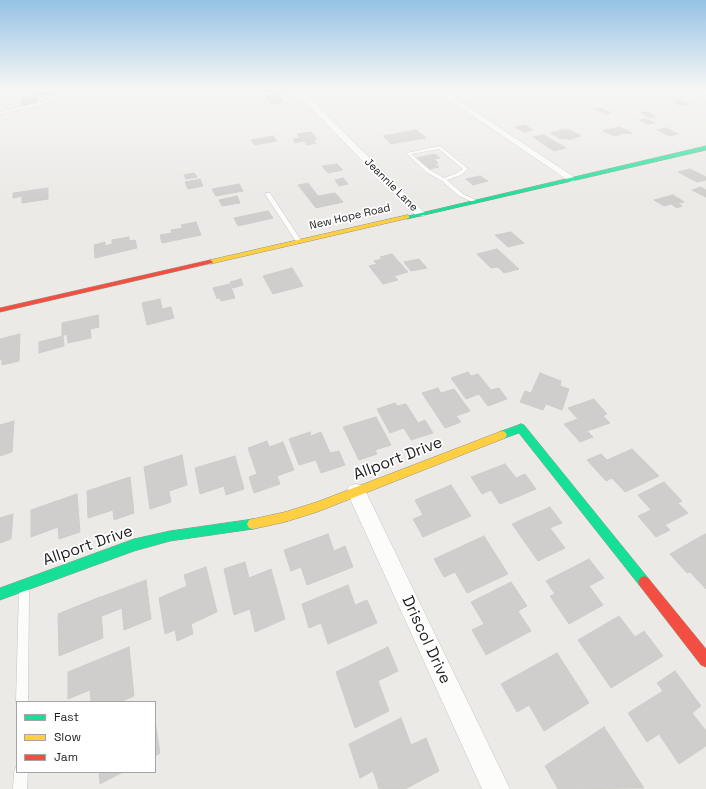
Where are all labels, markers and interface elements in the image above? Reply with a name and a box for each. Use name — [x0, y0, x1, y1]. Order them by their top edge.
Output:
street label: Jeannie Lane — [362, 156, 420, 214]
street label: New Hope Road — [308, 201, 392, 233]
street label: Allport Drive — [351, 433, 445, 485]
street label: Allport Drive — [40, 522, 136, 570]
street label: Driscol Drive — [397, 593, 455, 687]
legend — [16, 701, 156, 773]
text: Fast — [54, 709, 79, 725]
text: Slow — [54, 729, 81, 745]
text: Jam — [54, 749, 78, 765]

